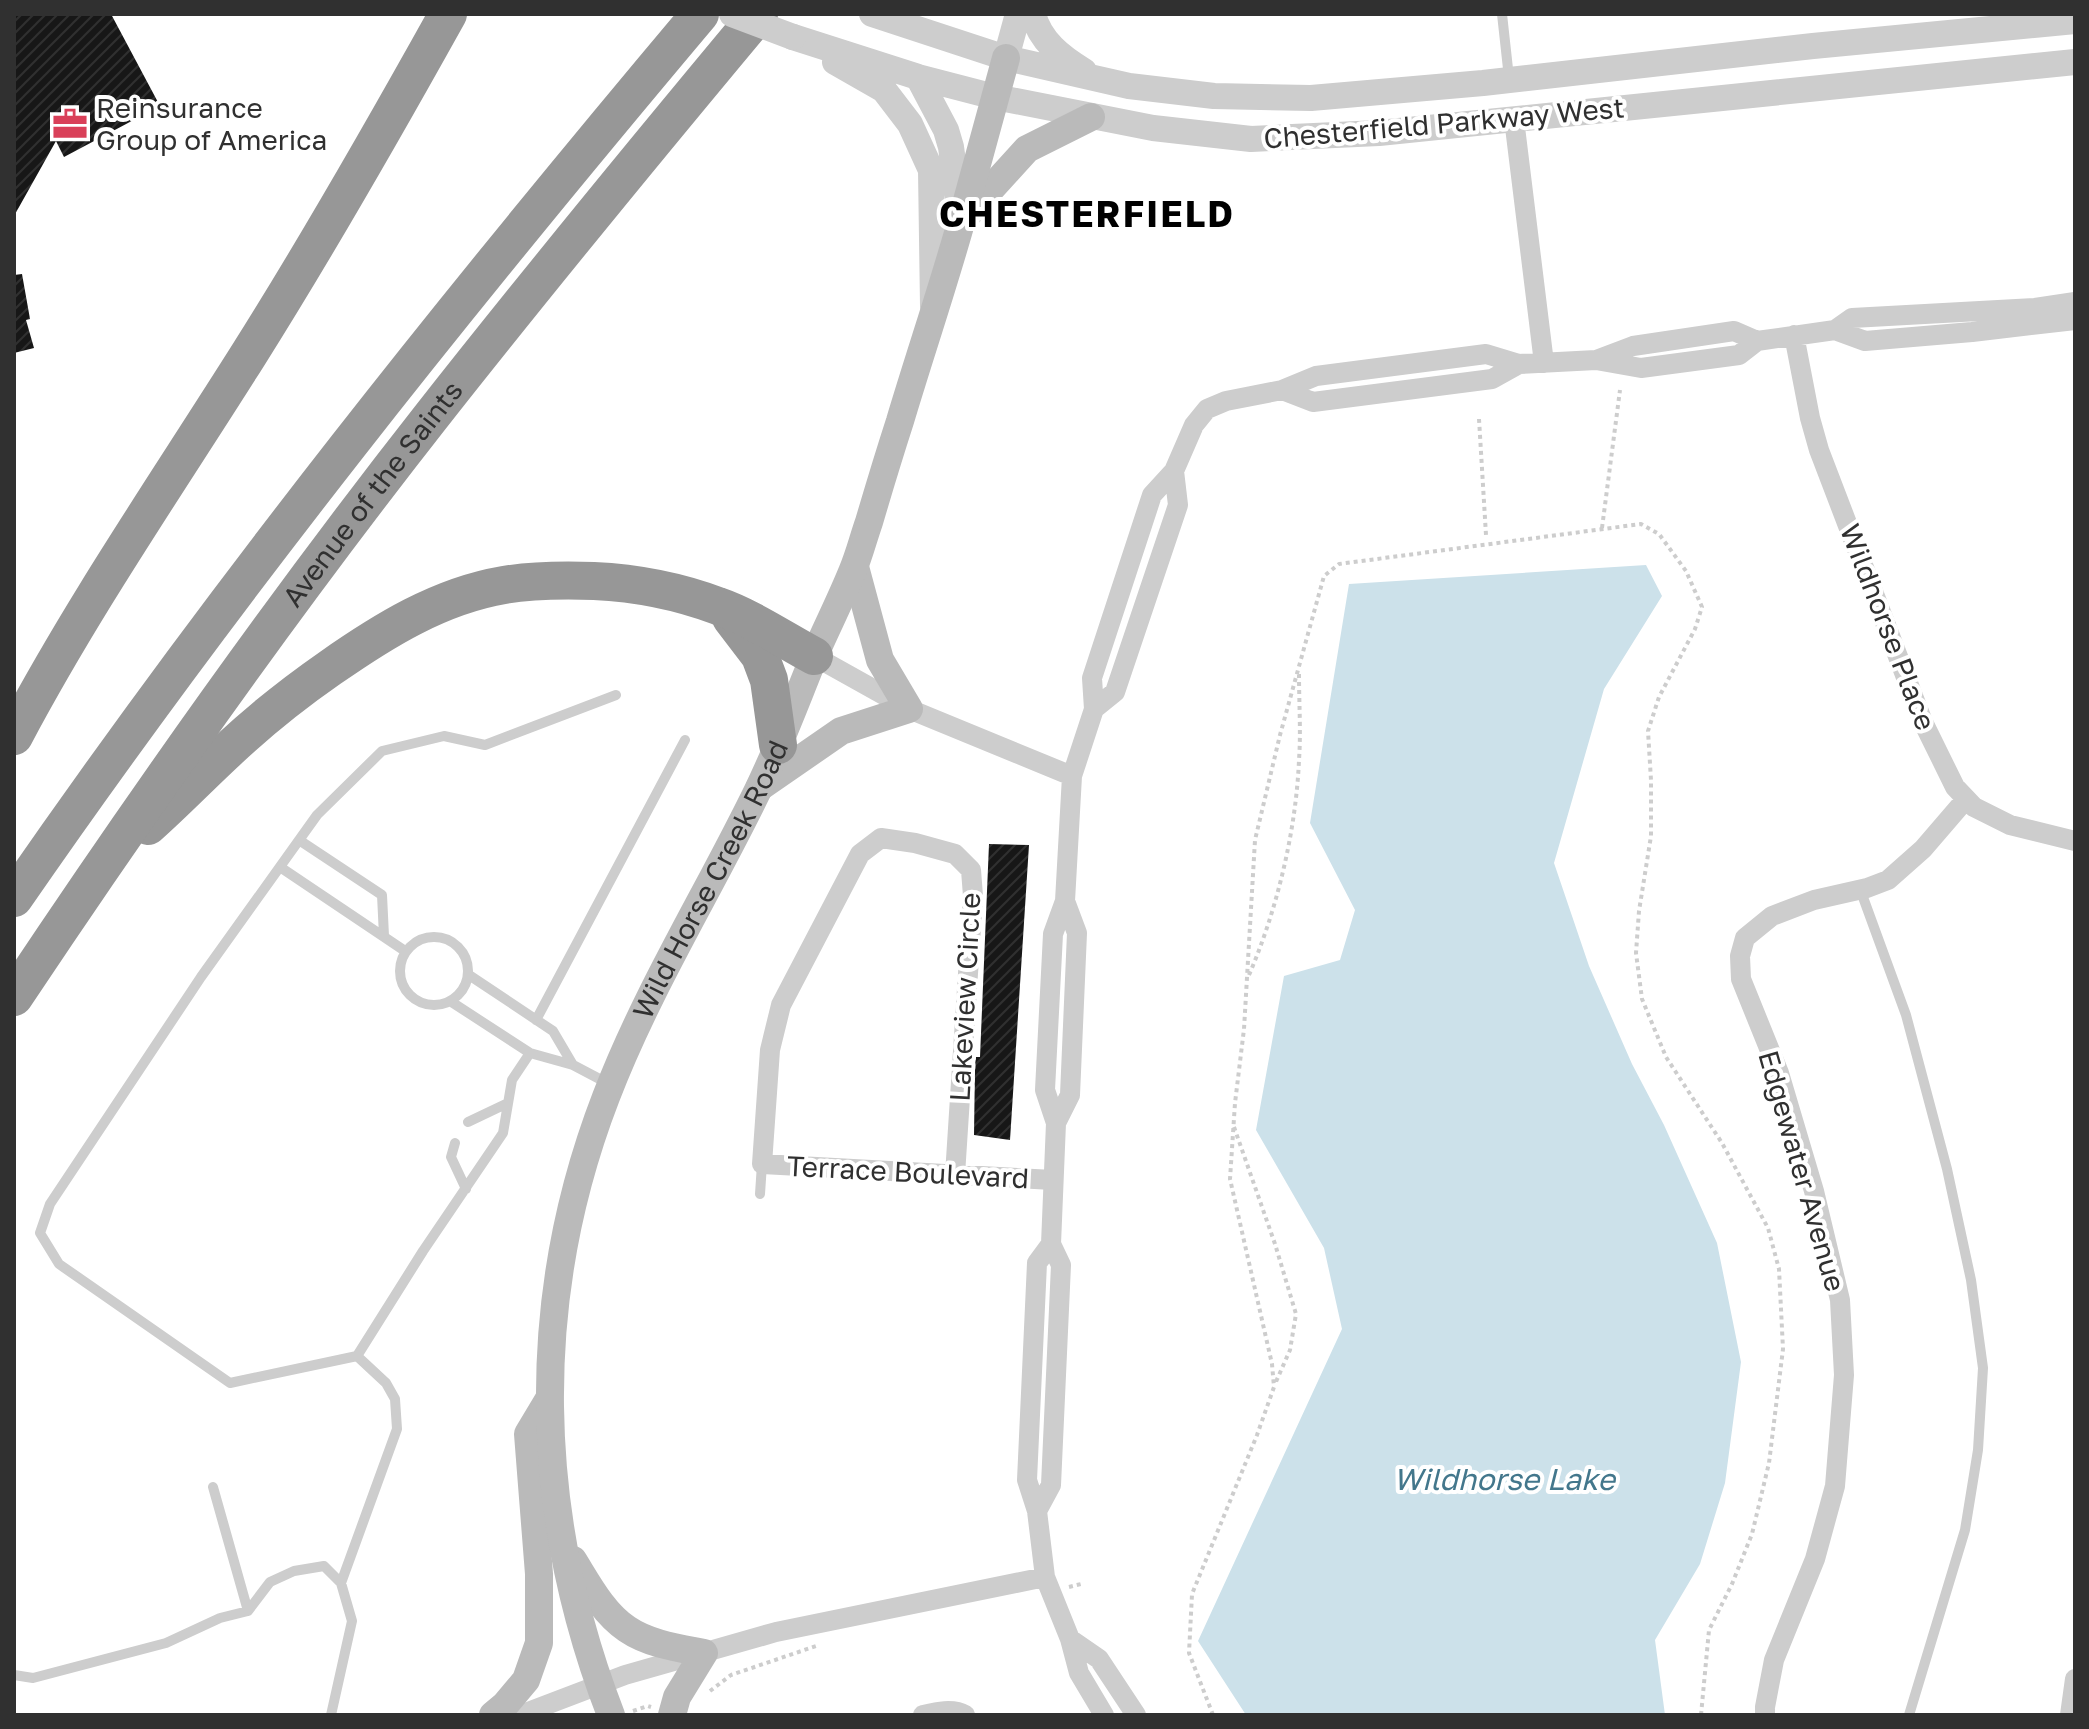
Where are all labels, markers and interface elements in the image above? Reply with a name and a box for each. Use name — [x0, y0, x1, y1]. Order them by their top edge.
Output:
street label: Chesterfield Parkway West — [1262, 90, 1626, 155]
place label: Reinsurance Group of America — [96, 91, 327, 156]
office icon: Reinsurance Group of America — [51, 105, 89, 143]
district label: CHESTERFIELD — [939, 192, 1235, 235]
street label: Avenue of the Saints — [275, 374, 469, 613]
street label: Wildhorse Place — [1834, 519, 1943, 734]
street label: Wild Horse Creek Road — [625, 735, 794, 1024]
street label: Lakeview Circle — [943, 892, 986, 1102]
street label: Edgewater Avenue — [1752, 1047, 1853, 1295]
street label: Terrace Boulevard — [786, 1149, 1030, 1194]
water label: Wildhorse Lake — [1393, 1461, 1617, 1497]

